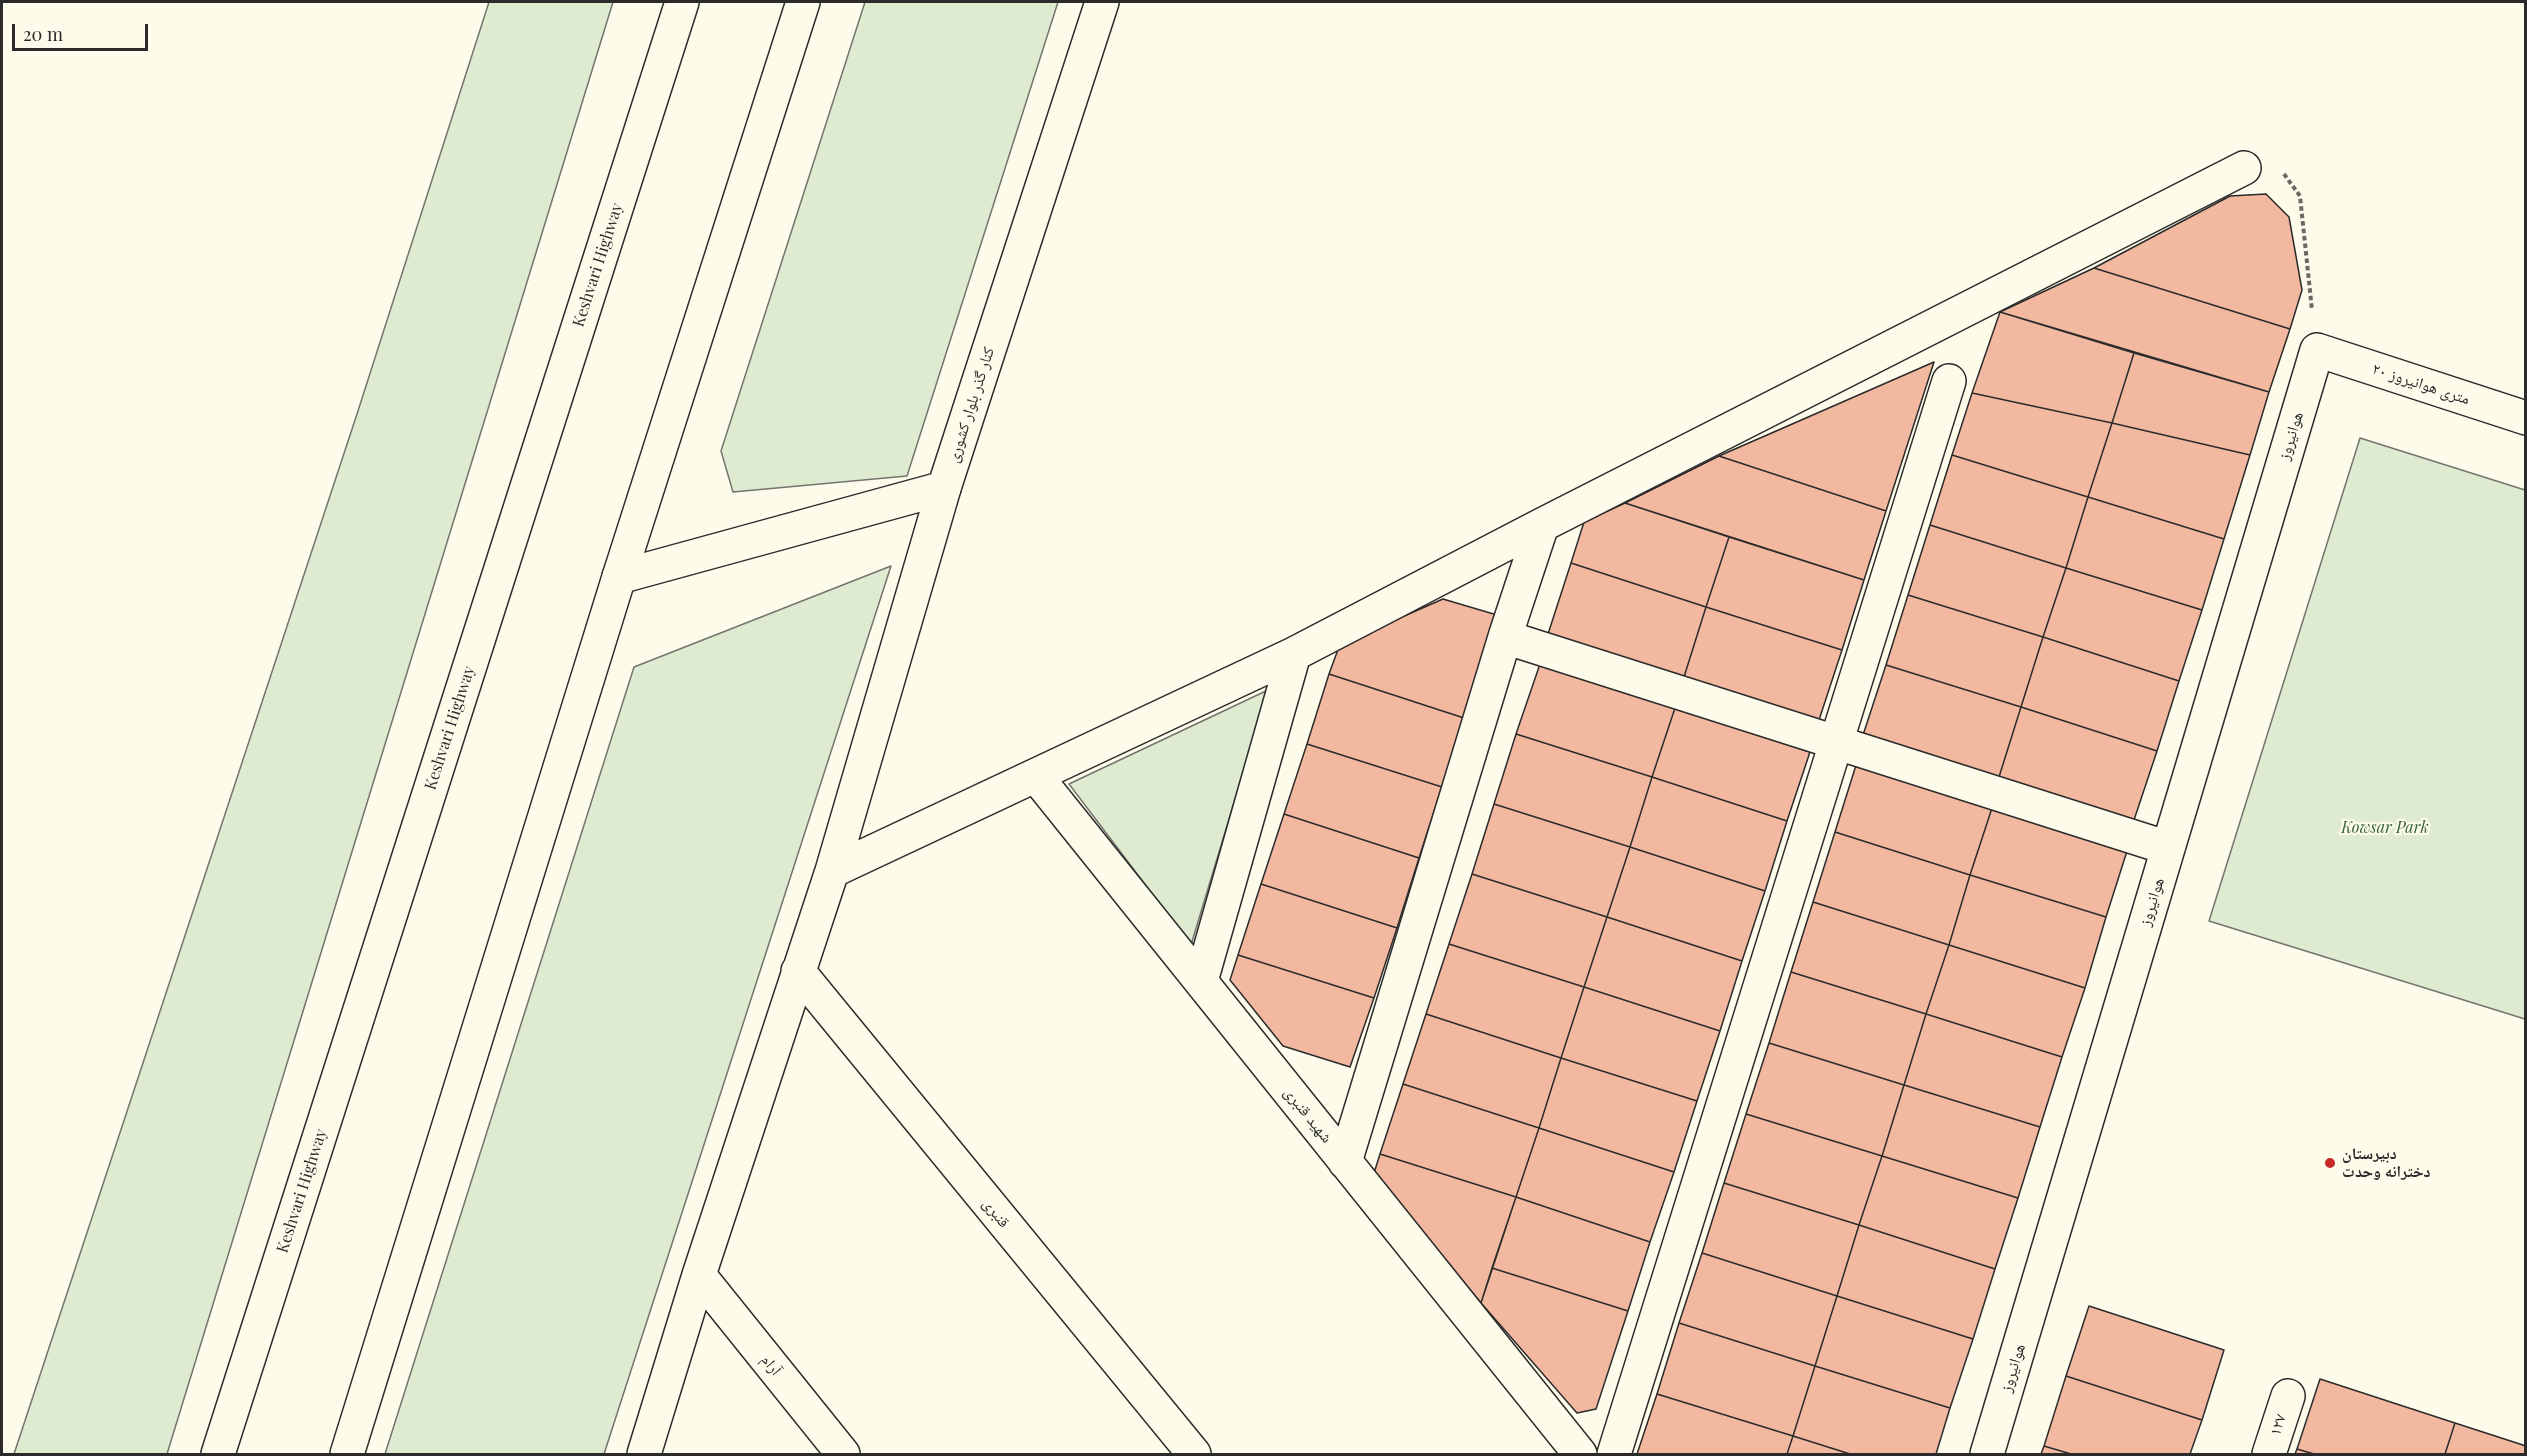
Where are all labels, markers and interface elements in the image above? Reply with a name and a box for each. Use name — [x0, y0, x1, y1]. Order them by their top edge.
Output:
scale bar — [15, 12, 152, 50]
text: 20 m — [23, 22, 63, 46]
street label: Keshvari Highway — [569, 201, 627, 329]
street label: کنار گذر بلوار کشوری — [943, 345, 999, 465]
street label: ۲۰ متری هوانیروز — [2370, 359, 2472, 409]
street label: هوانیروز — [2275, 409, 2307, 463]
street label: Keshvari Highway — [421, 664, 479, 792]
park label: Kowsar Park — [2341, 818, 2429, 838]
street label: هوانیروز — [2136, 875, 2168, 929]
street label: شهید قنبری — [1280, 1083, 1336, 1147]
street label: Keshvari Highway — [273, 1127, 331, 1255]
place label: دبیرستان دخترانه وحدت — [2342, 1144, 2431, 1182]
marker: دبیرستان دخترانه وحدت — [2323, 1156, 2337, 1170]
street label: قنبری — [978, 1194, 1014, 1232]
street label: هوانیروز — [1997, 1341, 2029, 1395]
street label: آرام — [757, 1351, 785, 1379]
street label: ۱۲۷ — [2266, 1412, 2290, 1438]

